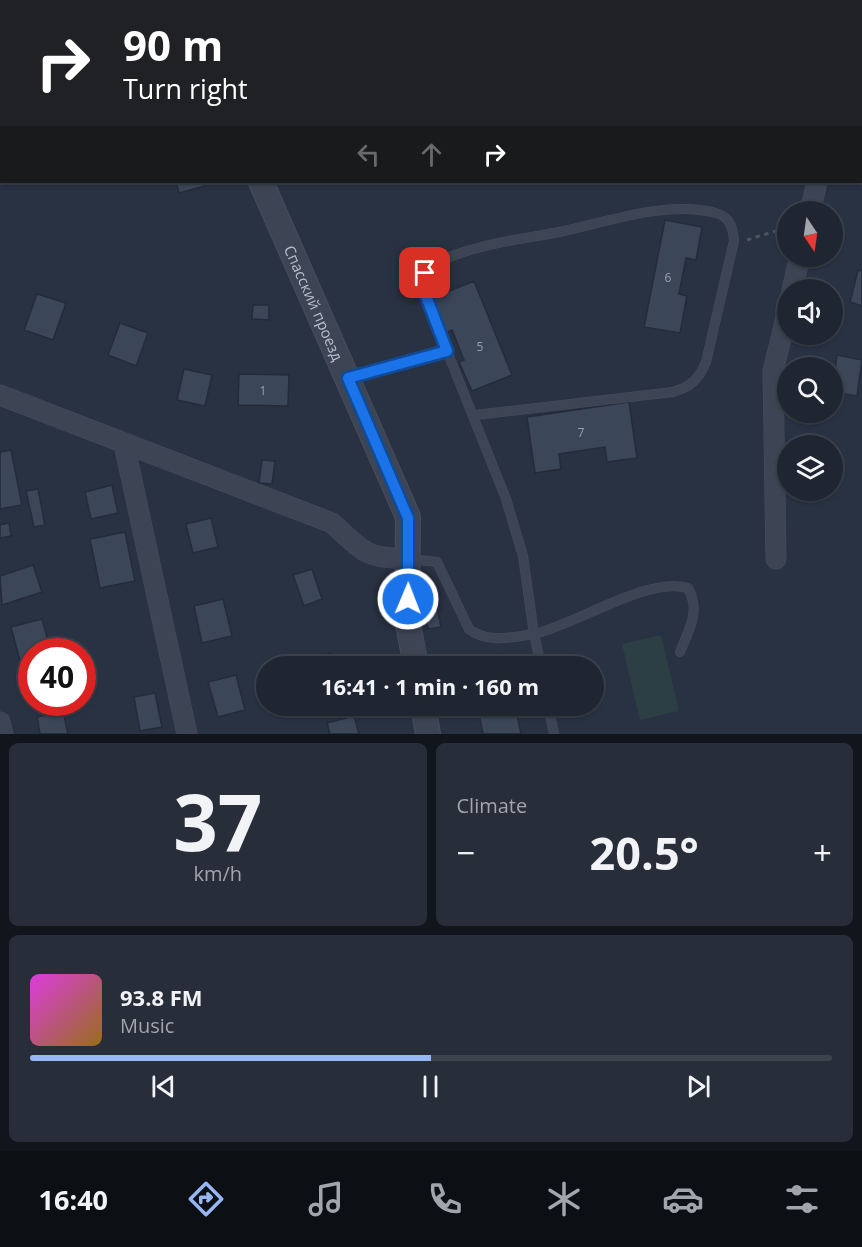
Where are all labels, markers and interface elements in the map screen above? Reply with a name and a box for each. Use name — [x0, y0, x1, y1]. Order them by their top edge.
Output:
text: 90 m — [123, 16, 223, 73]
icon: right — [24, 24, 102, 102]
text: Turn right — [123, 70, 248, 107]
icon: left — [352, 138, 385, 171]
icon: ahead — [415, 138, 448, 171]
icon: right — [478, 138, 511, 171]
north arrow — [777, 201, 843, 267]
map controls — [777, 201, 843, 501]
street label: Спасский проезд — [280, 242, 348, 364]
pin — [399, 247, 450, 298]
icon: arrive — [408, 256, 441, 289]
house number: 6 — [665, 269, 672, 286]
button: sound — [777, 279, 843, 345]
house number: 5 — [477, 338, 484, 355]
button: search — [777, 357, 843, 423]
house number: 1 — [260, 382, 266, 399]
house number: 7 — [578, 424, 585, 441]
button: layers — [777, 435, 843, 501]
position arrow — [376, 567, 440, 631]
speed limit sign: 40 — [18, 638, 96, 716]
text: 16:41 · 1 min · 160 m — [321, 671, 539, 701]
text: 37 — [173, 768, 262, 874]
text: Climate — [457, 792, 527, 819]
text: 20.5° — [590, 822, 699, 883]
text: − — [457, 830, 475, 875]
text: + — [813, 830, 832, 875]
text: km/h — [193, 860, 242, 887]
text: 93.8 FM — [120, 982, 203, 1012]
text: Music — [120, 1012, 174, 1039]
icon: previous — [147, 1070, 180, 1103]
icon: pause — [414, 1070, 447, 1103]
icon: next — [682, 1070, 715, 1103]
icon: directions — [185, 1178, 227, 1220]
icon: music — [305, 1178, 347, 1220]
icon: phone — [424, 1178, 466, 1220]
icon: climate — [543, 1178, 585, 1220]
icon: car — [662, 1178, 704, 1220]
icon: filters — [781, 1178, 823, 1220]
text: 16:40 — [39, 1181, 108, 1218]

